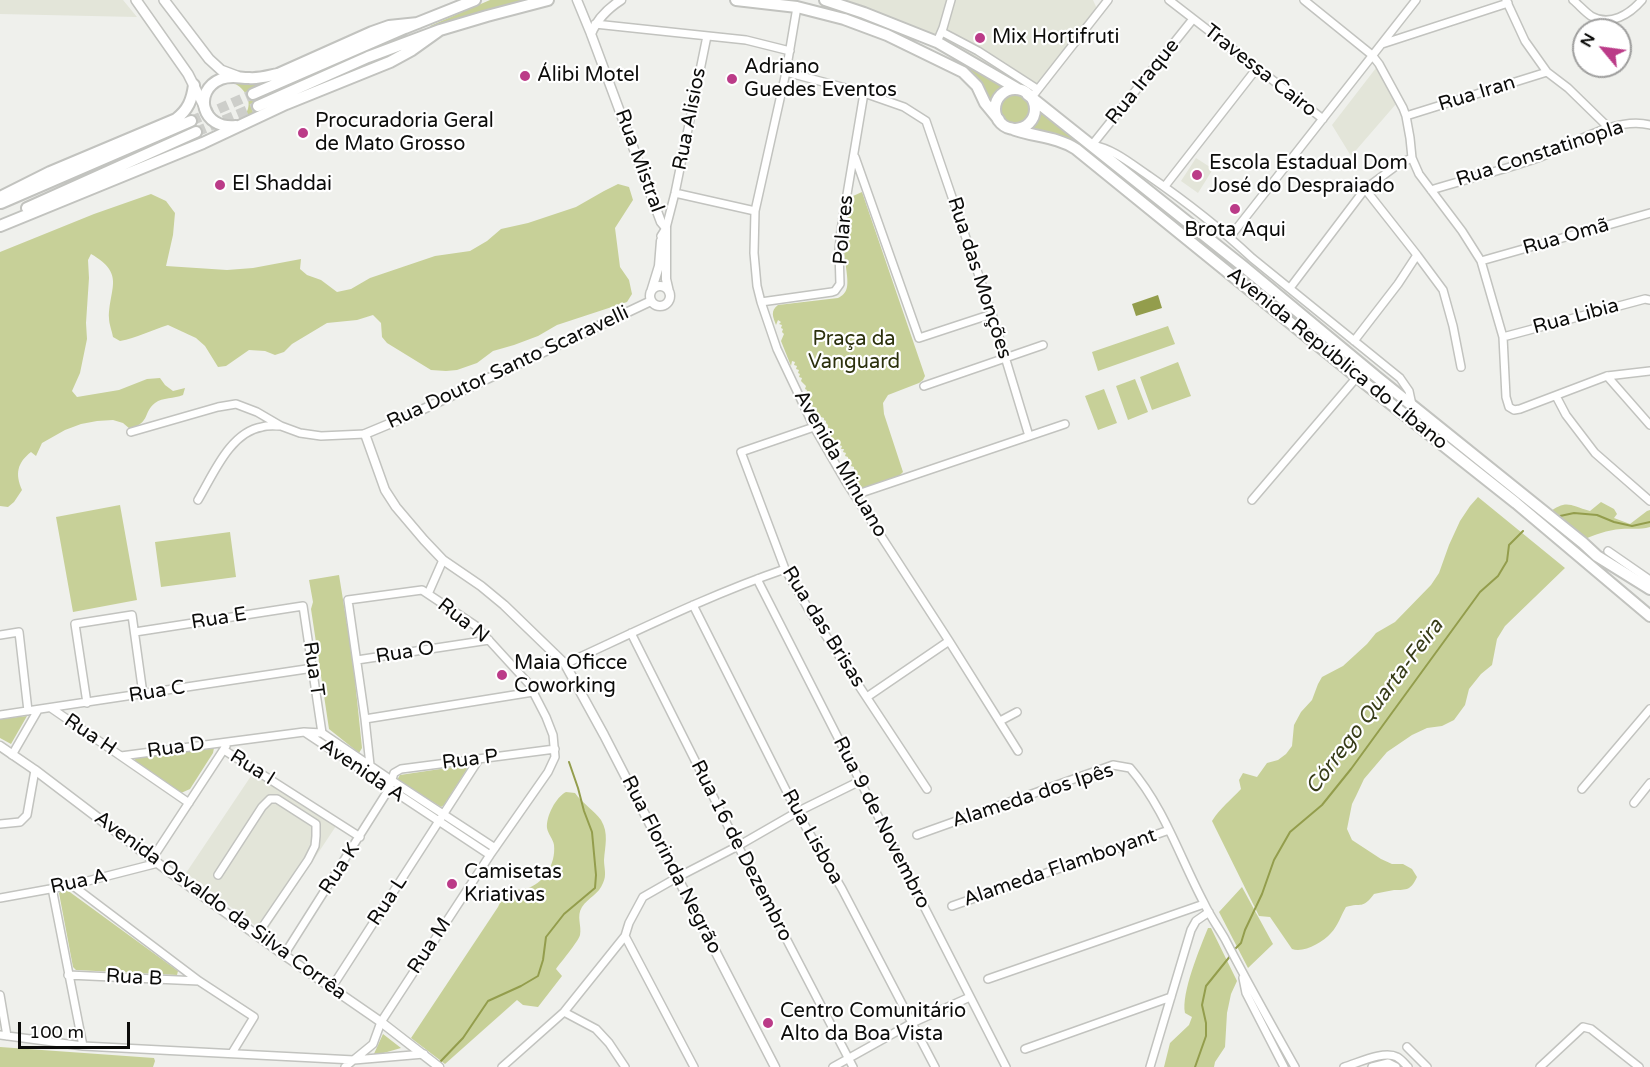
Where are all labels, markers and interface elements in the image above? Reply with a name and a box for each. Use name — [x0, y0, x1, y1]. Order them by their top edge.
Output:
north arrow — [1572, 18, 1632, 78]
street label: Travessa Cairo — [1199, 19, 1321, 123]
place label: Mix Hortifruti — [992, 26, 1119, 50]
text: N — [1576, 30, 1600, 51]
marker: Mix Hortifruti — [973, 31, 987, 45]
street label: Rua Iraque — [1101, 34, 1185, 130]
place label: Adriano Guedes Eventos — [744, 56, 897, 103]
place label: Álibi Motel — [537, 64, 639, 88]
street label: Rua Alisios — [668, 66, 712, 172]
marker: Álibi Motel — [518, 69, 532, 83]
street label: Rua Iran — [1436, 71, 1518, 117]
marker: Adriano Guedes Eventos — [725, 72, 739, 86]
street label: Rua Mistral — [609, 106, 669, 216]
place label: Procuradoria Geral de Mato Grosso — [315, 110, 494, 157]
street label: Rua Constatinopla — [1453, 116, 1627, 192]
marker: Procuradoria Geral de Mato Grosso — [296, 126, 310, 140]
place label: Escola Estadual Dom José do Despraiado — [1209, 152, 1408, 199]
marker: Escola Estadual Dom José do Despraiado — [1190, 168, 1204, 182]
place label: El Shaddai — [232, 173, 332, 197]
marker: El Shaddai — [213, 178, 227, 192]
street label: Polares — [829, 194, 859, 266]
street label: Rua das Monções — [942, 194, 1016, 362]
marker: Brota Aqui — [1228, 202, 1242, 216]
street label: Rua Omã — [1520, 213, 1612, 261]
place label: Brota Aqui — [1184, 219, 1286, 243]
street label: Avenida República do Líbano — [1222, 263, 1452, 455]
street label: Rua Libia — [1530, 294, 1622, 340]
street label: Rua Doutor Santo Scaravelli — [383, 301, 633, 435]
park label: Praça da Vanguard — [808, 328, 900, 375]
street label: Avenida Minuano — [788, 386, 892, 542]
street label: Rua das Brisas — [776, 562, 870, 692]
street label: Rua N — [432, 593, 494, 649]
street label: Rua E — [190, 603, 248, 635]
water label: Córrego Quarta-Feira — [1301, 614, 1449, 800]
street label: Rua O — [374, 637, 436, 669]
street label: Rua T — [297, 640, 329, 698]
place label: Maia Oficce Coworking — [514, 652, 627, 699]
marker: Maia Oficce Coworking — [495, 668, 509, 682]
street label: Rua C — [127, 676, 187, 708]
street label: Rua H — [59, 709, 121, 761]
street label: Rua D — [146, 732, 206, 764]
street label: Rua 9 de Novembro — [827, 733, 935, 913]
street label: Avenida A — [315, 734, 409, 808]
street label: Rua I — [225, 745, 279, 791]
street label: Rua P — [441, 745, 499, 775]
street label: Rua 16 de Dezembro — [685, 756, 797, 946]
street label: Alameda dos Ipês — [949, 759, 1117, 833]
street label: Rua Florinda Negrão — [616, 772, 726, 958]
street label: Rua Lisboa — [776, 785, 848, 889]
street label: Avenida Osvaldo da Silva Corrêa — [89, 806, 351, 1006]
street label: Alameda Flamboyant — [960, 824, 1160, 912]
street label: Rua K — [315, 839, 365, 899]
place label: Camisetas Kriativas — [464, 861, 562, 908]
street label: Rua A — [48, 864, 110, 900]
street label: Rua L — [363, 872, 413, 930]
marker: Camisetas Kriativas — [445, 877, 459, 891]
street label: Rua M — [403, 913, 457, 979]
street label: Rua B — [105, 965, 163, 991]
place label: Centro Comunitário Alto da Boa Vista — [780, 1000, 966, 1047]
scale bar — [21, 1010, 134, 1048]
marker: Centro Comunitário Alto da Boa Vista — [761, 1016, 775, 1030]
text: 100 m — [29, 1021, 84, 1043]

